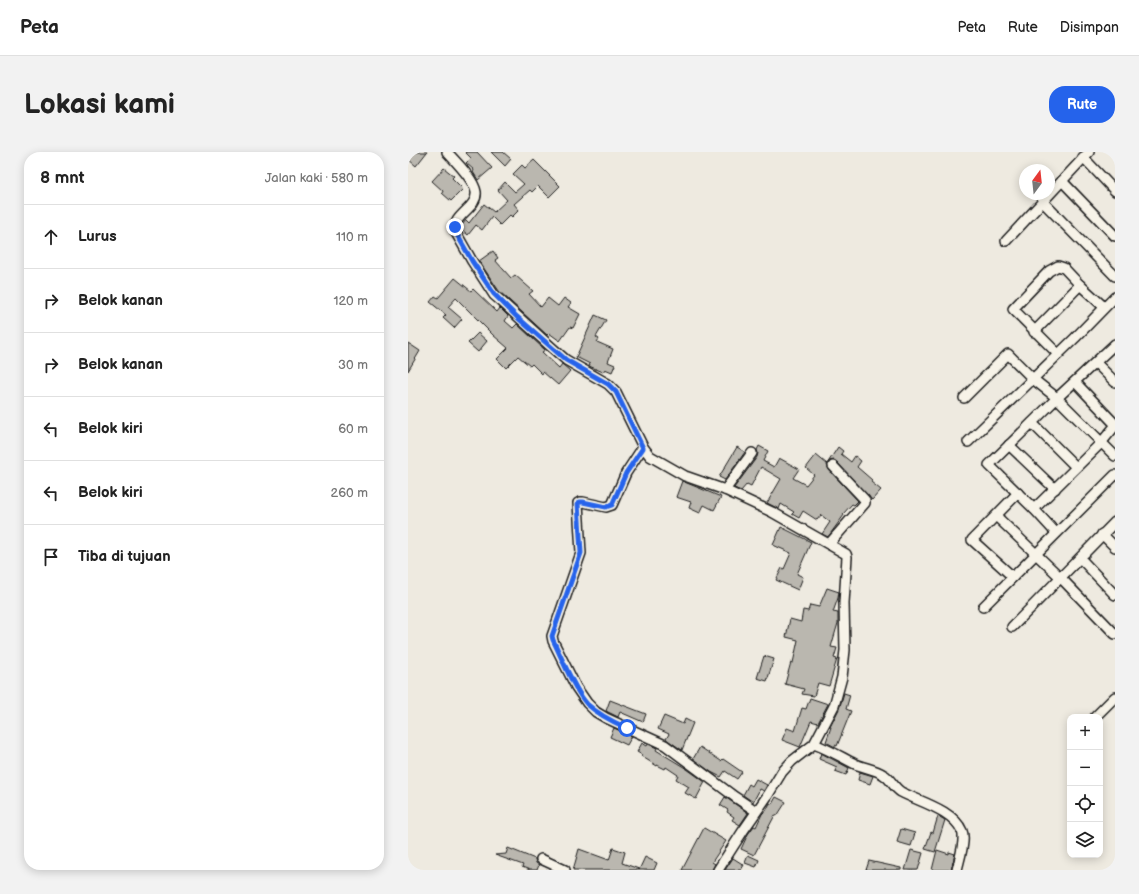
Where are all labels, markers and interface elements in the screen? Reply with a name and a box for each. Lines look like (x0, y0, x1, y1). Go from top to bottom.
text: Peta (20, 16, 59, 39)
text: Peta (957, 19, 986, 36)
text: Rute (1008, 19, 1038, 36)
text: Disimpan (1060, 19, 1119, 36)
button: Rute (1049, 86, 1115, 123)
text: Lokasi kami (24, 88, 175, 121)
north arrow (1019, 164, 1055, 200)
text: 8 mnt (40, 168, 84, 188)
text: Jalan kaki · 580 m (265, 170, 368, 186)
route end (446, 218, 464, 236)
icon: ahead (40, 226, 62, 248)
text: Lurus (78, 227, 117, 246)
text: 110 m (336, 229, 368, 245)
icon: right (40, 290, 62, 312)
text: Belok kanan (78, 291, 163, 310)
text: 120 m (333, 293, 368, 309)
icon: right (40, 354, 62, 376)
text: Belok kanan (78, 355, 163, 374)
text: 30 m (338, 357, 368, 373)
icon: left (40, 418, 62, 440)
text: Belok kiri (78, 419, 143, 438)
text: 60 m (338, 421, 368, 437)
icon: left (40, 482, 62, 504)
text: Belok kiri (78, 483, 143, 502)
text: 260 m (330, 485, 368, 501)
icon: arrive (40, 546, 62, 568)
text: Tiba di tujuan (78, 547, 171, 566)
map controls (1067, 714, 1103, 858)
button: + (1067, 714, 1103, 750)
route start (618, 719, 636, 737)
button: − (1067, 750, 1103, 786)
button: locate (1067, 786, 1103, 822)
button: layers (1067, 822, 1103, 858)

